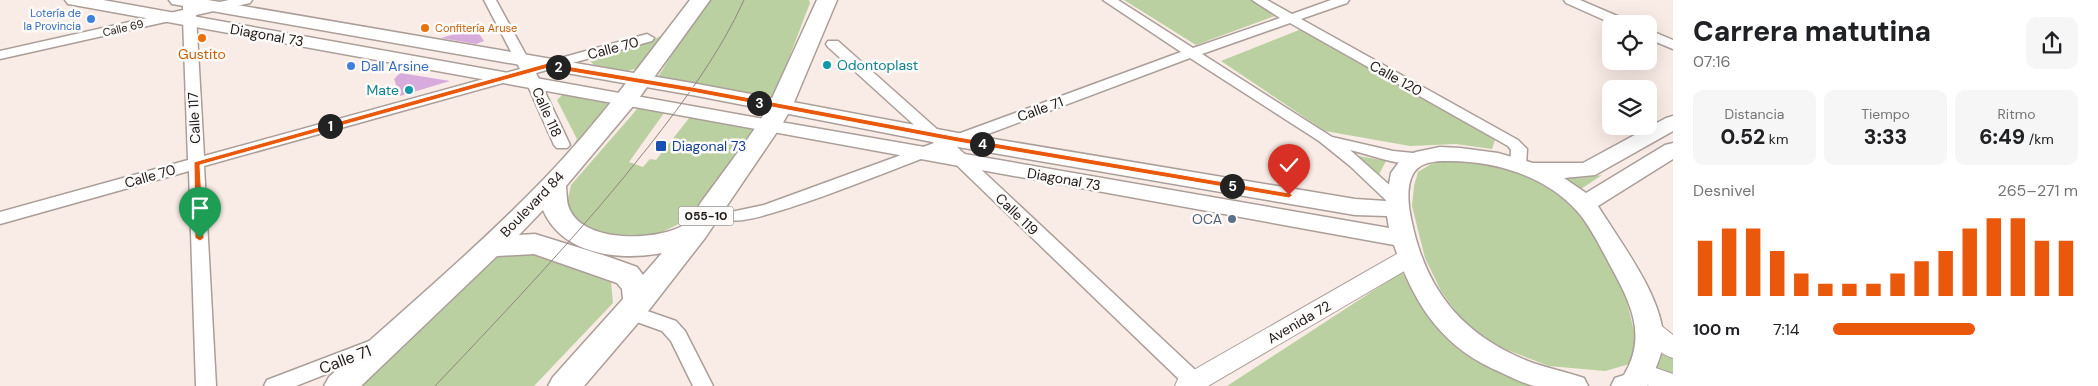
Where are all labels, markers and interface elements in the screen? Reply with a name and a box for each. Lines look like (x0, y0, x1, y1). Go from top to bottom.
place label: Lotería de la Provincia (23, 6, 81, 33)
marker: Lotería de la Provincia (85, 13, 97, 25)
text: Carrera matutina (1693, 13, 1931, 50)
map controls (1602, 15, 1657, 135)
button: locate (1602, 15, 1657, 70)
street label: Calle 69 (101, 16, 145, 39)
button: share (2026, 17, 2078, 69)
street label: Diagonal 73 (229, 20, 305, 50)
place label: Confitería Aruse (435, 21, 517, 35)
marker: Confitería Aruse (419, 22, 431, 34)
marker: Gustito (196, 32, 208, 44)
street label: Calle 70 (585, 33, 641, 63)
place label: Gustito (178, 45, 226, 63)
text: 07:16 (1693, 51, 1731, 72)
pin: 2 (546, 54, 570, 80)
place label: Odontoplast (837, 56, 918, 74)
street label: Calle 120 (1367, 56, 1425, 100)
place label: Dall Arsine (361, 57, 429, 75)
text: 2 (554, 58, 563, 76)
marker: Odontoplast (821, 59, 833, 71)
marker: Dall Arsine (345, 60, 357, 72)
button: layers (1602, 80, 1657, 135)
place label: Mate (367, 81, 399, 99)
marker: Mate (403, 84, 415, 96)
street label: Calle 118 (528, 84, 566, 140)
pin: 3 (746, 90, 772, 116)
street label: Calle 117 (184, 92, 204, 144)
street label: Calle 71 (1015, 92, 1065, 126)
text: 3 (755, 94, 764, 112)
text: Distancia (1725, 105, 1784, 123)
text: Tiempo (1861, 105, 1910, 123)
text: Ritmo (1998, 105, 2035, 123)
pin: 1 (318, 114, 342, 138)
text: 1 (328, 117, 333, 135)
text: 0.52 (1721, 123, 1765, 151)
text: 3:33 (1864, 123, 1907, 151)
text: 6:49 (1979, 123, 2025, 151)
text: km (1765, 130, 1788, 148)
text: /km (2025, 130, 2054, 148)
pin: 4 (970, 132, 994, 156)
text: 4 (978, 135, 987, 153)
place label: Diagonal 73 (672, 137, 746, 155)
marker: Diagonal 73 (654, 139, 668, 153)
pin (1268, 144, 1310, 195)
icon: check (1275, 151, 1303, 179)
street label: Calle 70 (122, 160, 178, 192)
street label: Diagonal 73 (1026, 164, 1102, 194)
street label: Boulevard 84 (496, 167, 568, 241)
pin: 5 (1220, 174, 1244, 198)
text: 5 (1228, 177, 1237, 195)
text: Desnivel (1693, 180, 1755, 201)
text: 265–271 m (1998, 180, 2078, 201)
pin (179, 187, 221, 238)
street label: Calle 119 (992, 189, 1042, 239)
icon: arrive (186, 194, 214, 222)
road number: 055-10 (678, 207, 734, 226)
place label: OCA (1192, 210, 1222, 228)
marker: OCA (1226, 213, 1238, 225)
street label: Avenida 72 (1264, 297, 1334, 347)
text: 100 m (1693, 319, 1740, 340)
text: 7:14 (1773, 319, 1799, 340)
street label: Calle 71 (316, 340, 374, 379)

